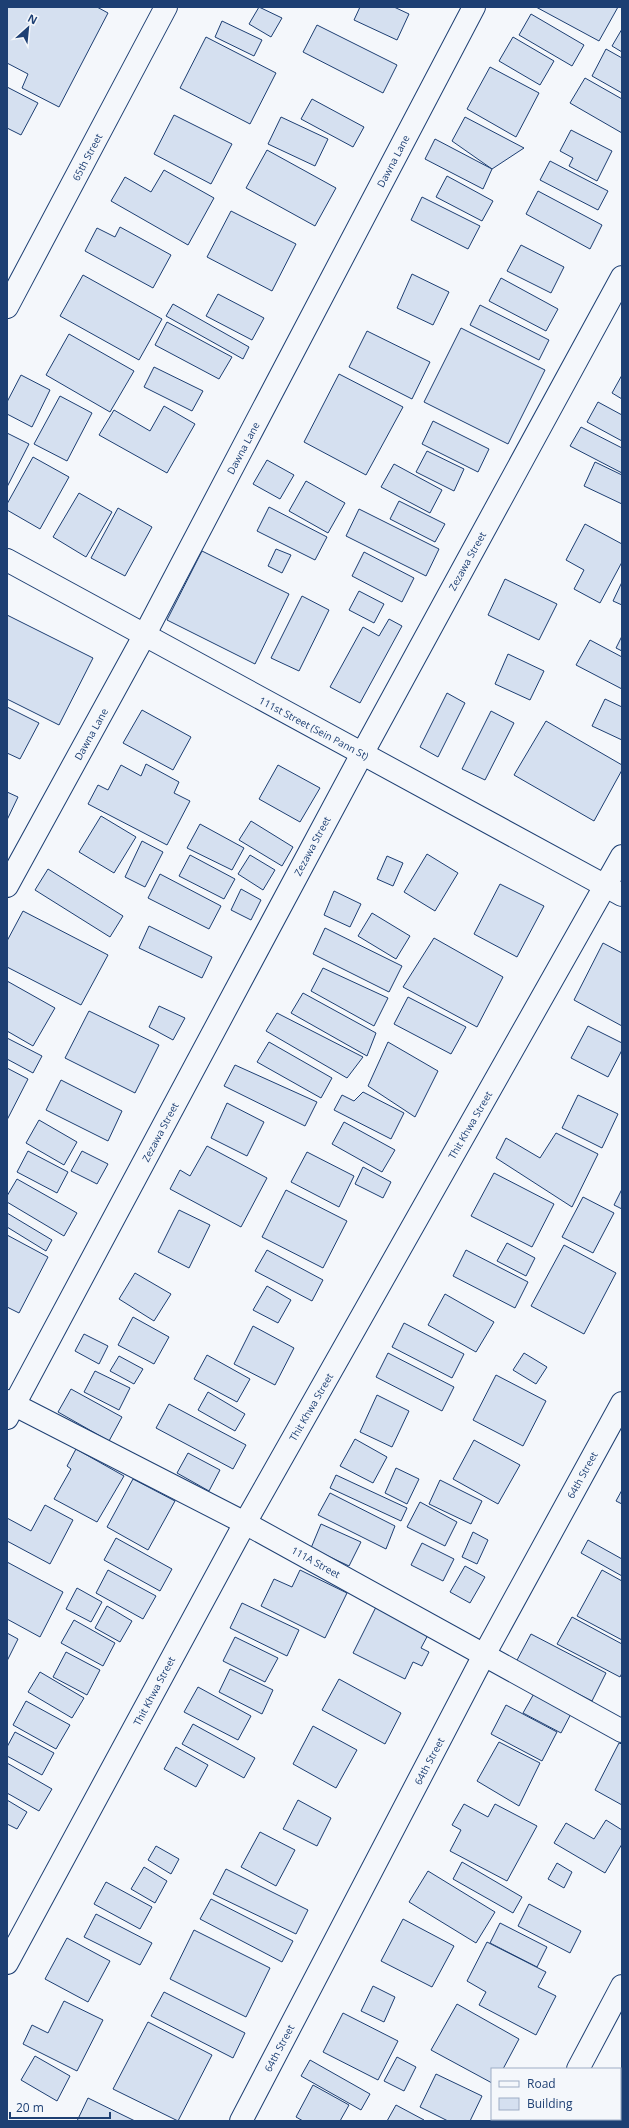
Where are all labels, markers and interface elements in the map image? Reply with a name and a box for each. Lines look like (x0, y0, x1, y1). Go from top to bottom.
north arrow (8, 8, 48, 48)
text: N (25, 10, 40, 27)
street label: 65th Street (69, 131, 106, 183)
street label: Dawna Lane (373, 132, 413, 190)
street label: Dawna Lane (223, 419, 263, 477)
street label: Zezawa Street (445, 529, 489, 593)
street label: 111st Street (Sein Pann St) (257, 693, 371, 763)
street label: Dawna Lane (71, 705, 111, 762)
street label: Zezawa Street (290, 813, 334, 878)
street label: Thit Khwa Street (445, 1088, 495, 1162)
street label: Zezawa Street (138, 1099, 182, 1164)
street label: Thit Khwa Street (286, 1370, 336, 1444)
street label: 64th Street (563, 1449, 601, 1501)
street label: 111A Street (289, 1543, 343, 1581)
street label: Thit Khwa Street (130, 1654, 178, 1728)
street label: 64th Street (411, 1735, 448, 1787)
street label: 64th Street (261, 2022, 298, 2074)
legend (491, 2068, 621, 2120)
text: Road (527, 2075, 556, 2092)
scale bar (10, 2094, 110, 2120)
text: Building (527, 2095, 573, 2112)
text: 20 m (16, 2099, 44, 2116)

